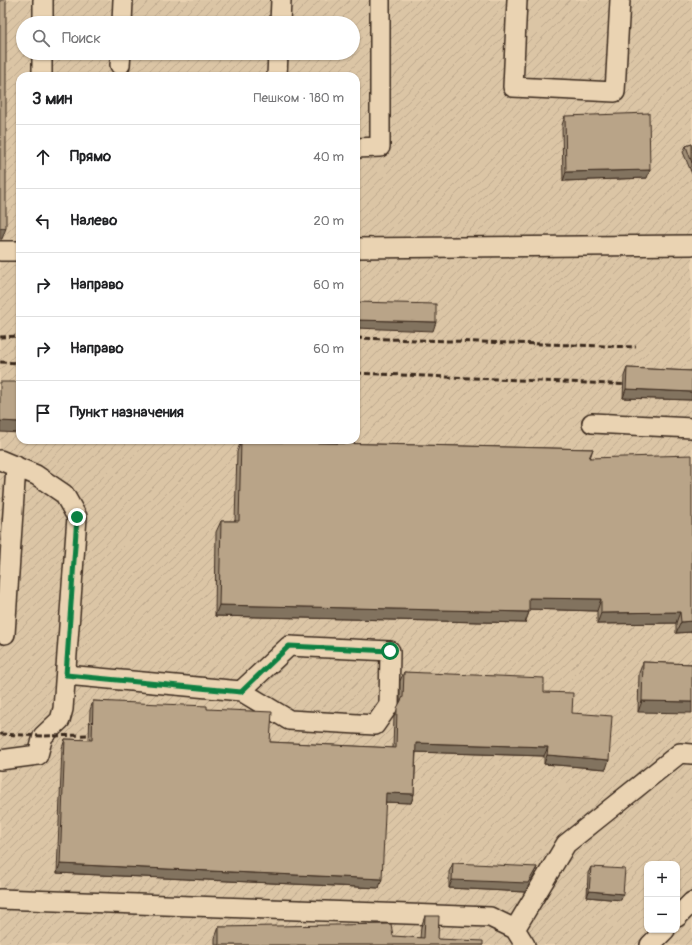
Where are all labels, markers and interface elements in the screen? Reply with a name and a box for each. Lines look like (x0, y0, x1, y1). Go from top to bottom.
search box (16, 16, 360, 60)
icon: search (30, 27, 52, 49)
text: Поиск (62, 29, 101, 48)
text: 3 мин (32, 88, 72, 109)
text: Пешком · 180 m (254, 90, 344, 106)
icon: ahead (32, 146, 54, 168)
text: Прямо (70, 147, 111, 166)
text: 40 m (313, 149, 344, 165)
icon: left (32, 210, 54, 232)
text: Налево (70, 211, 117, 230)
text: 20 m (313, 213, 344, 229)
icon: right (32, 274, 54, 296)
text: Направо (70, 275, 124, 294)
text: 60 m (313, 277, 344, 293)
icon: right (32, 338, 54, 360)
text: Направо (70, 339, 124, 358)
text: 60 m (313, 341, 344, 357)
icon: arrive (32, 402, 54, 424)
text: Пункт назначения (70, 403, 184, 422)
route end (68, 508, 86, 526)
route start (381, 642, 399, 660)
map controls (644, 861, 680, 933)
button: + (644, 861, 680, 897)
button: − (644, 897, 680, 933)

